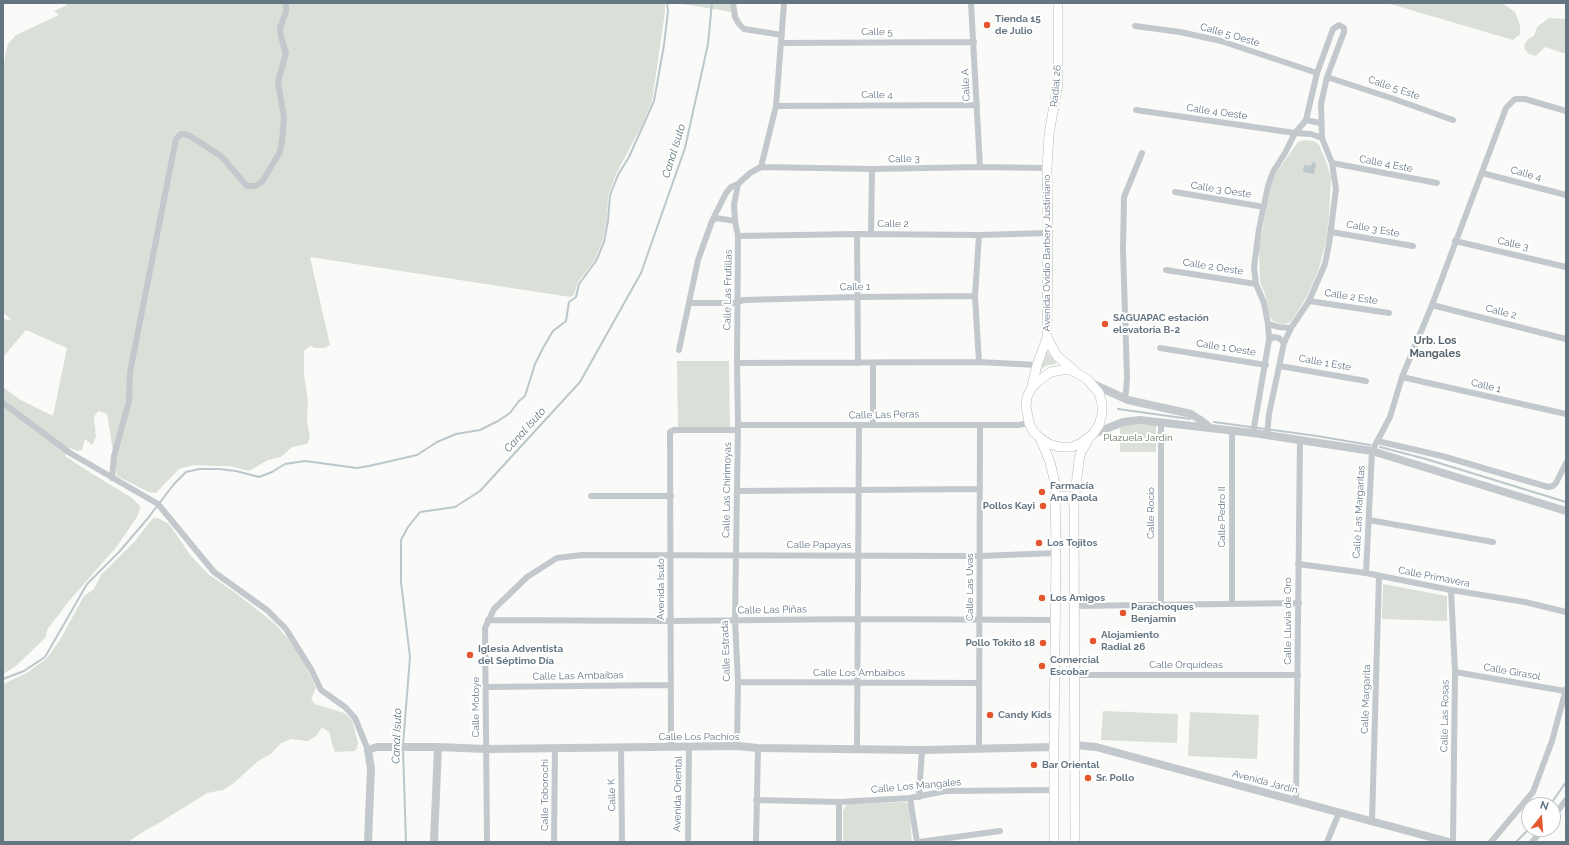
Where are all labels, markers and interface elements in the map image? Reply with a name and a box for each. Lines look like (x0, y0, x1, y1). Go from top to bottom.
place label: Tienda 15 de Julio (995, 13, 1041, 36)
marker: Tienda 15 de Julio (982, 20, 992, 30)
street label: Calle 5 Oeste (1199, 21, 1261, 49)
street label: Calle 5 (861, 26, 893, 38)
street label: Radial 26 (1048, 64, 1064, 108)
street label: Calle A (959, 68, 973, 102)
street label: Calle 5 Este (1366, 74, 1422, 102)
street label: Calle 4 (861, 89, 893, 101)
street label: Calle 4 Oeste (1186, 102, 1248, 122)
water label: Canal Isuto (660, 122, 688, 180)
street label: Calle 3 (888, 153, 920, 165)
street label: Calle 4 Este (1358, 153, 1414, 175)
street label: Calle 4 (1509, 164, 1543, 184)
street label: Avenida Ovidio Barbery Justiniano (1041, 174, 1053, 332)
street label: Calle 3 Oeste (1190, 179, 1252, 201)
street label: Calle 2 (877, 218, 909, 230)
street label: Calle 3 Este (1345, 218, 1401, 240)
street label: Calle 3 (1496, 235, 1530, 253)
street label: Calle Las Frutillas (721, 249, 735, 331)
street label: Calle 2 Oeste (1182, 256, 1244, 278)
street label: Calle 1 (840, 281, 870, 293)
street label: Calle 2 Este (1323, 287, 1379, 307)
street label: Calle 2 (1484, 302, 1518, 322)
place label: SAGUAPAC estación elevatoria B-2 (1113, 312, 1209, 336)
marker: SAGUAPAC estación elevatoria B-2 (1100, 319, 1110, 329)
district label: Urb. Los Mangales (1409, 334, 1461, 360)
street label: Calle 1 Oeste (1195, 337, 1257, 359)
street label: Calle 1 Este (1298, 352, 1352, 374)
street label: Calle 1 (1470, 377, 1502, 395)
water label: Canal Isuto (501, 405, 549, 455)
street label: Calle Las Peras (849, 408, 919, 422)
park label: Plazuela Jardin (1103, 432, 1173, 444)
street label: Calle Las Chirimoyas (720, 442, 734, 538)
street label: Calle Las Margaritas (1351, 465, 1367, 559)
place label: Farmacía Ana Paola (1050, 480, 1098, 504)
street label: Calle Pedro II (1216, 486, 1228, 548)
marker: Farmacía Ana Paola (1037, 487, 1047, 497)
street label: Calle Rocío (1145, 487, 1157, 539)
place label: Pollos Kayi (983, 500, 1035, 512)
marker: Pollos Kayi (1038, 501, 1048, 511)
place label: Los Tojitos (1047, 537, 1097, 549)
marker: Los Tojitos (1034, 538, 1044, 548)
street label: Calle Papayas (787, 539, 851, 551)
street label: Calle Las Uvas (964, 553, 976, 621)
street label: Avenida Isuto (655, 558, 667, 620)
street label: Calle Primavera (1397, 564, 1471, 590)
street label: Calle Lluvia de Oro (1282, 577, 1294, 665)
place label: Los Amigos (1050, 592, 1105, 604)
marker: Los Amigos (1037, 593, 1047, 603)
place label: Parachoques Benjamin (1131, 601, 1194, 624)
street label: Calle Las Piñas (737, 603, 807, 617)
marker: Parachoques Benjamin (1118, 608, 1128, 618)
street label: Calle Estrada (719, 620, 733, 682)
place label: Alojamiento Radial 26 (1101, 629, 1159, 652)
marker: Alojamiento Radial 26 (1088, 636, 1098, 646)
place label: Pollo Tokito 18 (965, 637, 1035, 649)
marker: Pollo Tokito 18 (1038, 638, 1048, 648)
place label: Iglesia Adventista del Séptimo Día (478, 643, 563, 666)
marker: Iglesia Adventista del Séptimo Día (465, 650, 475, 660)
place label: Comercial Escobar (1050, 654, 1099, 678)
street label: Calle Orquídeas (1149, 659, 1223, 671)
marker: Comercial Escobar (1037, 661, 1047, 671)
street label: Calle Girasol (1482, 661, 1542, 683)
street label: Calle Margarita (1359, 664, 1373, 734)
street label: Calle Los Ambaibos (813, 667, 905, 679)
street label: Calle Las Ambaibas (532, 669, 624, 683)
street label: Calle Motoye (470, 677, 482, 737)
street label: Calle Las Rosas (1438, 680, 1452, 752)
water label: Canal Isuto (389, 708, 405, 764)
place label: Candy Kids (998, 709, 1052, 721)
marker: Candy Kids (985, 710, 995, 720)
street label: Calle Los Pachíos (658, 731, 740, 743)
street label: Avenida Oriental (671, 756, 685, 832)
street label: Calle Toborochi (539, 759, 551, 831)
place label: Bar Oriental (1042, 759, 1099, 771)
marker: Bar Oriental (1029, 760, 1039, 770)
street label: Avenida Jardín (1231, 767, 1299, 797)
place label: Sr. Pollo (1096, 772, 1134, 784)
marker: Sr. Pollo (1083, 773, 1093, 783)
street label: Calle Los Mangales (871, 776, 961, 796)
street label: Calle K (606, 779, 618, 811)
north arrow (1521, 797, 1561, 837)
text: N (1538, 799, 1550, 813)

